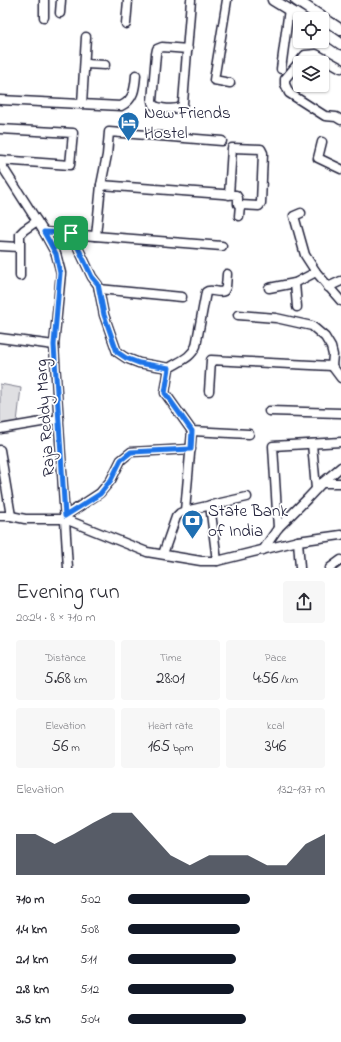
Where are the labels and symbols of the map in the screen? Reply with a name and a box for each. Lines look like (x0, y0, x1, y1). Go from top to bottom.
place label: New Friends Hostel (144, 101, 231, 146)
hotel icon: New Friends Hostel (116, 109, 142, 142)
pin (54, 216, 88, 250)
street label: Raja Reddy Marg (29, 358, 64, 477)
place label: State Bank of India (208, 499, 288, 544)
bank icon: State Bank of India (179, 507, 205, 540)

